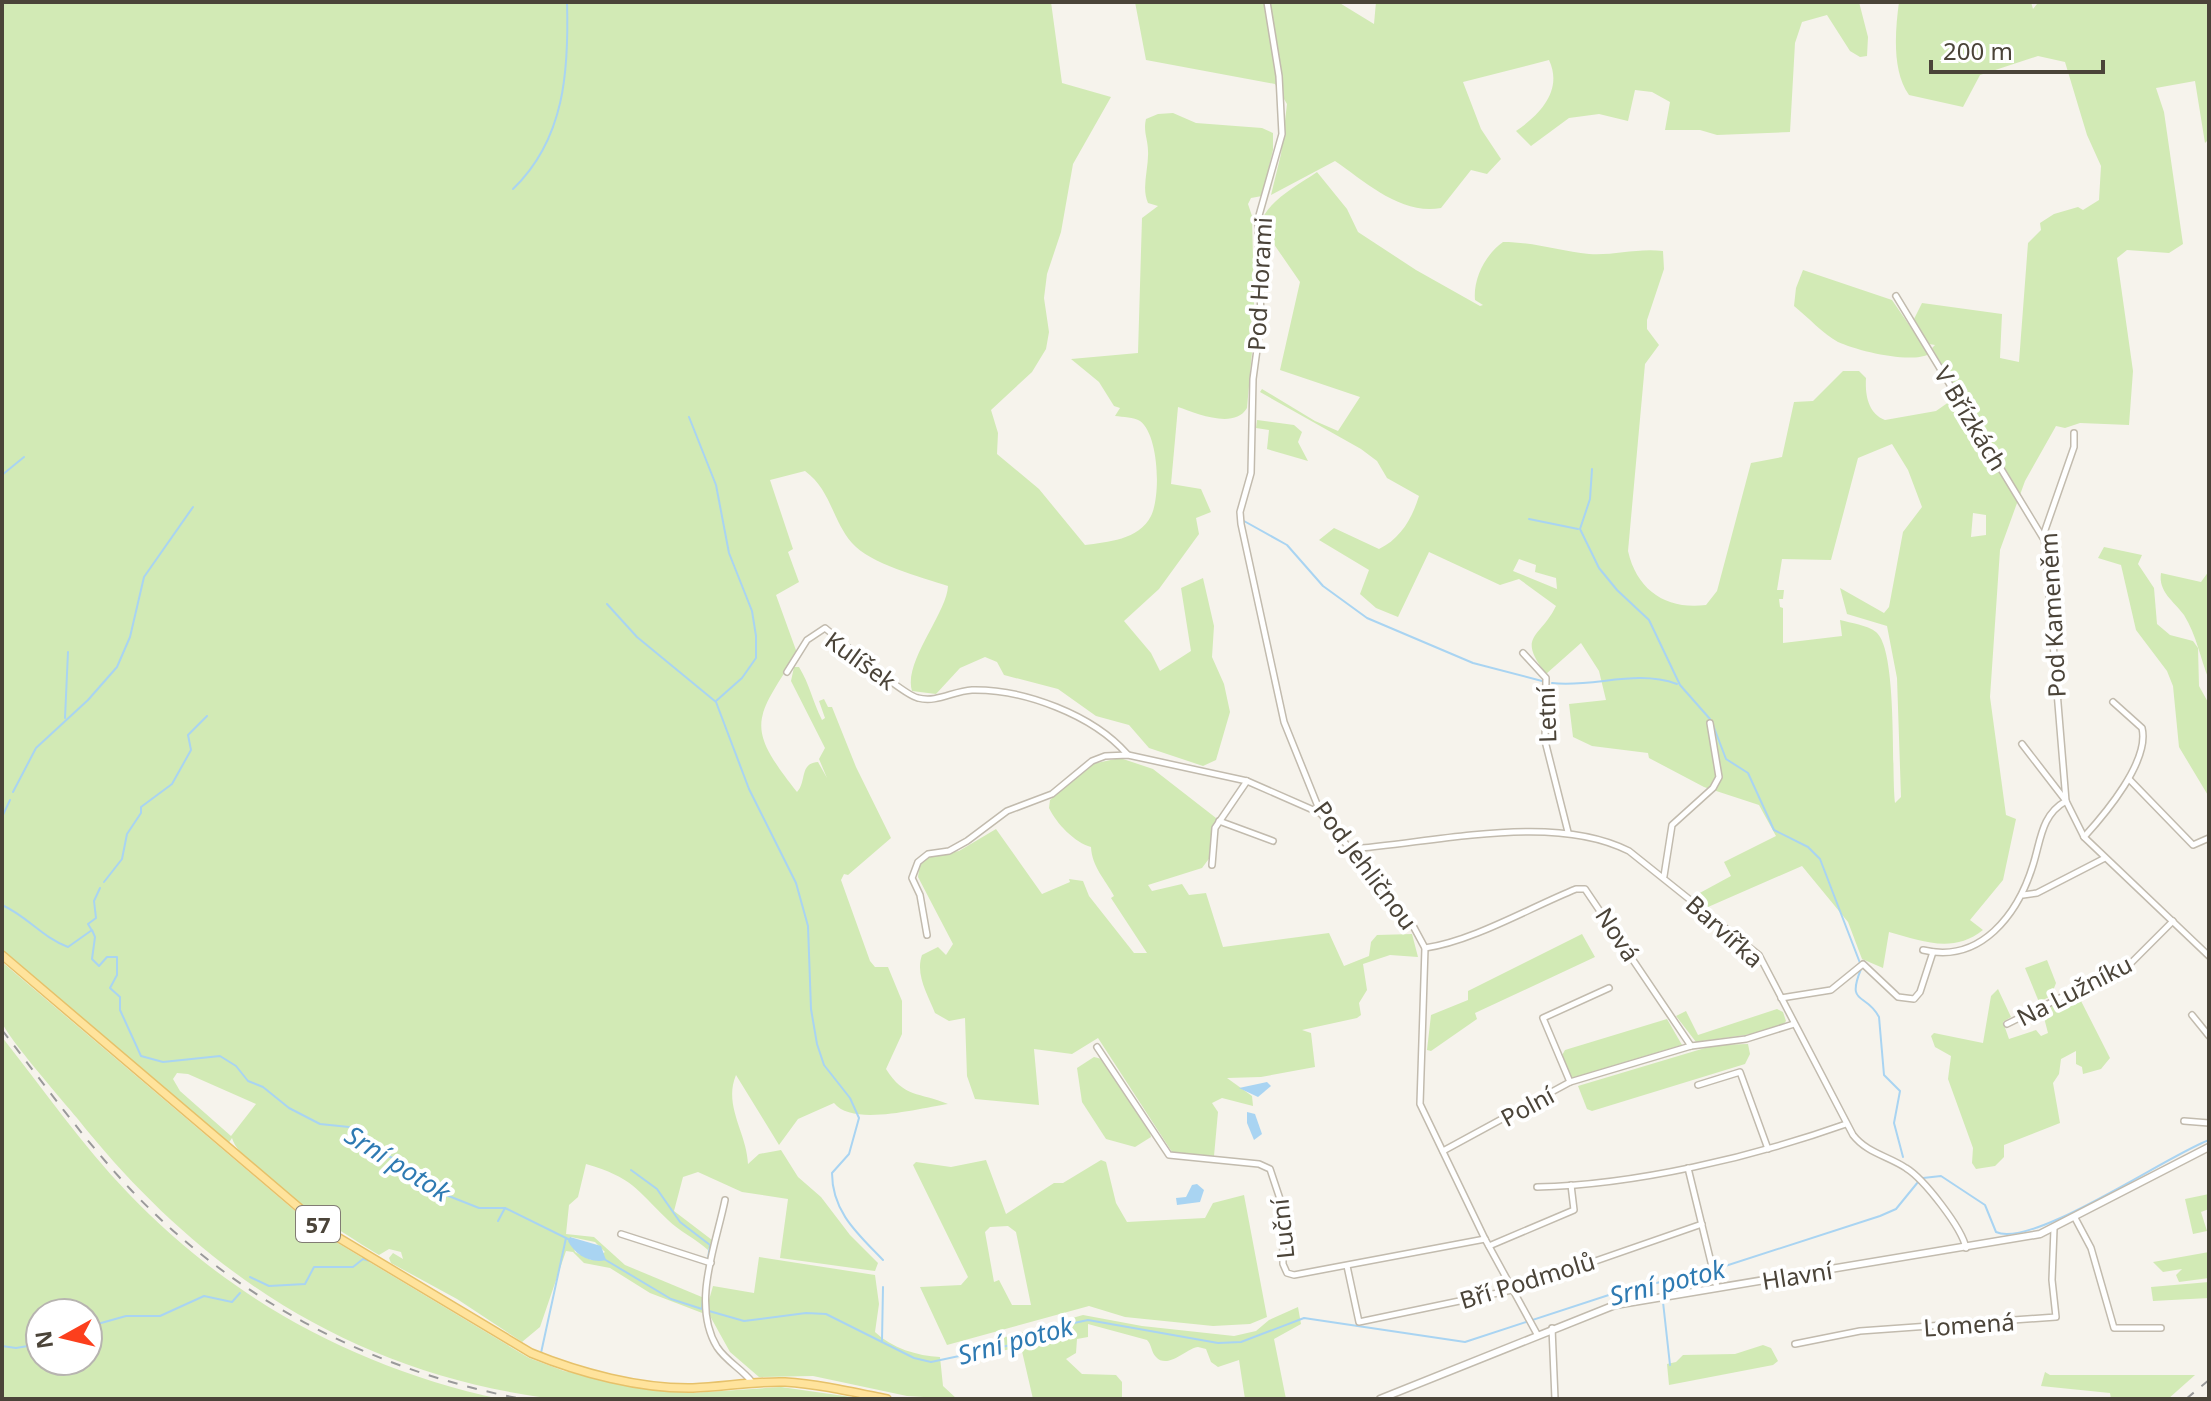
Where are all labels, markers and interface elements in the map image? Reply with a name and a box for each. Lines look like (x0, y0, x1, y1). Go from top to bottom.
scale bar (1931, 24, 2103, 74)
text: 200 m (1943, 34, 2013, 67)
street label: Pod Horami (1239, 216, 1279, 352)
street label: V Břízkách (1927, 360, 2015, 476)
street label: Pod Kameněm (2031, 532, 2073, 698)
street label: Kulíšek (819, 623, 903, 697)
street label: Letní (1529, 686, 1563, 743)
street label: Pod Jehličnou (1307, 794, 1425, 936)
street label: Barvířka (1679, 887, 1771, 975)
street label: Nová (1588, 901, 1648, 967)
street label: Na Lužníku (2011, 947, 2137, 1033)
street label: Polní (1494, 1078, 1560, 1134)
water label: Srní potok (338, 1117, 458, 1210)
street label: Luční (1262, 1197, 1302, 1261)
road number: 57 (296, 1206, 340, 1242)
street label: Bří Podmolů (1455, 1244, 1599, 1316)
water label: Srní potok (1605, 1250, 1730, 1314)
street label: Hlavní (1760, 1253, 1835, 1297)
north arrow (24, 1297, 104, 1377)
street label: Lomená (1922, 1304, 2016, 1344)
water label: Srní potok (953, 1307, 1078, 1373)
text: N (27, 1329, 59, 1351)

